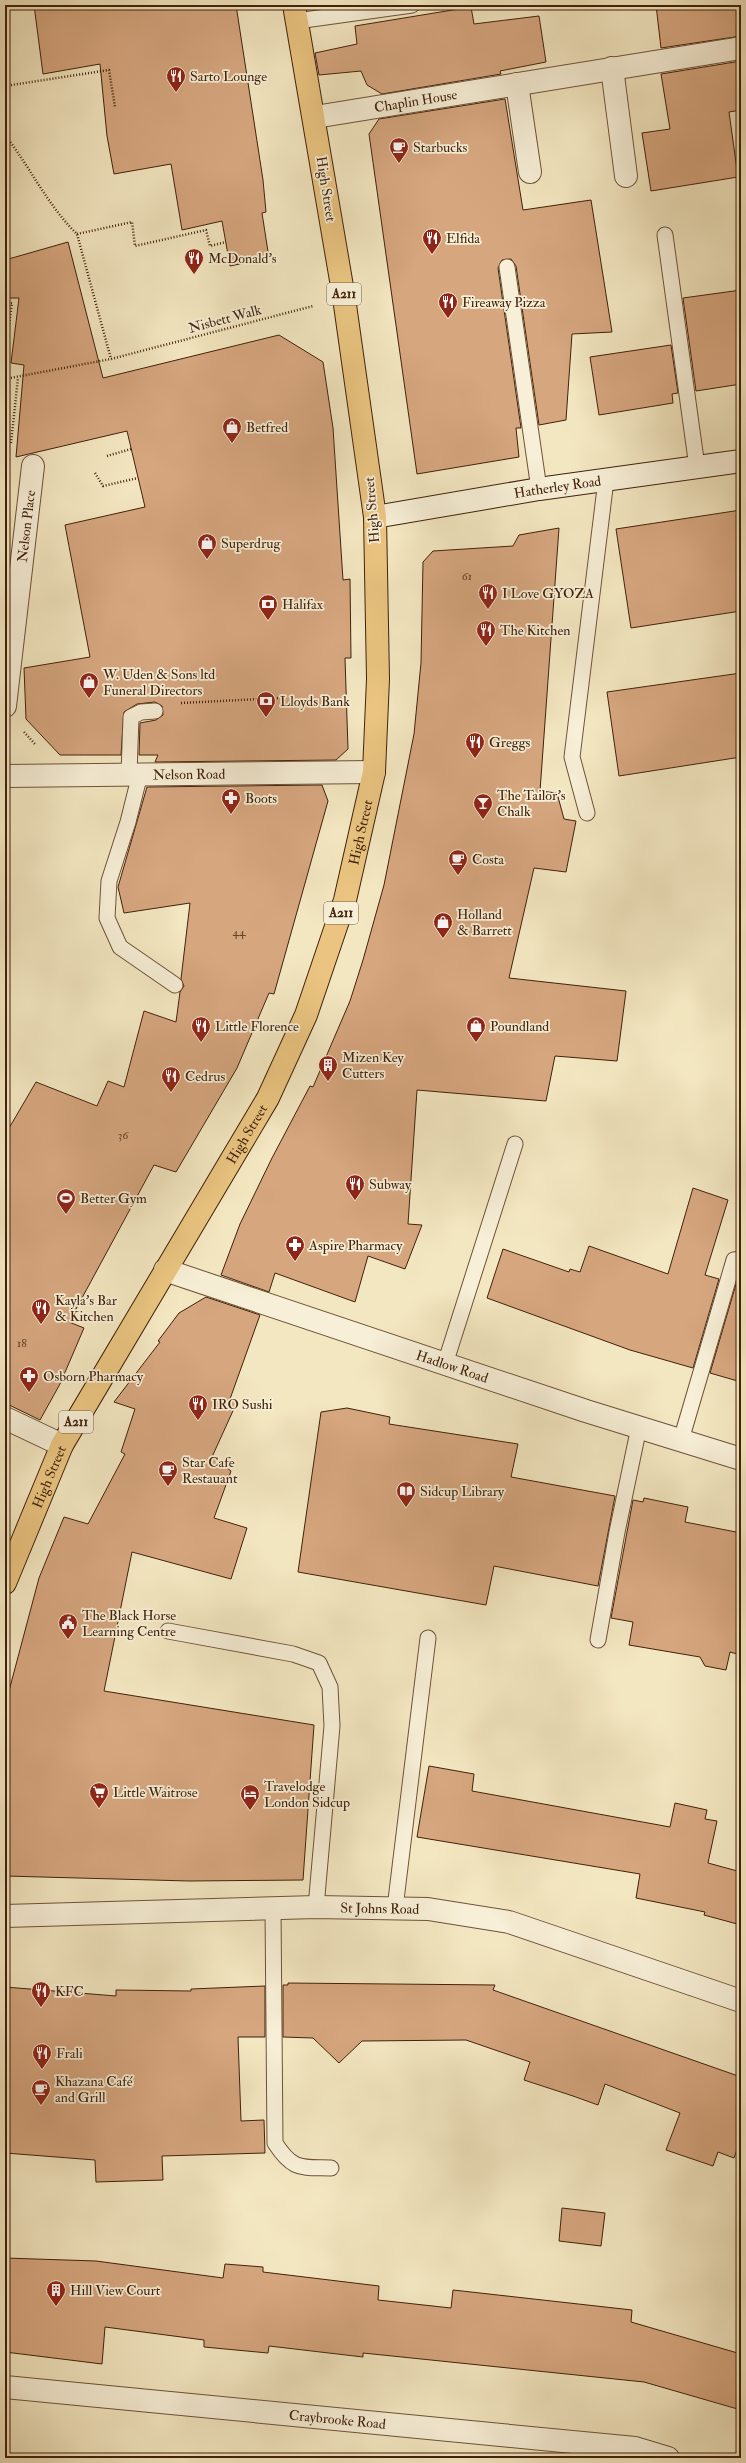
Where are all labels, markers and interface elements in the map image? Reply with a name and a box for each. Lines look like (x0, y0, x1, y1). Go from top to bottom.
restaurant icon: Sarto Lounge (165, 65, 187, 93)
place label: Sarto Lounge (190, 68, 267, 85)
street label: Chaplin House (373, 86, 459, 116)
cafe icon: Starbucks (388, 136, 410, 164)
place label: Starbucks (413, 139, 468, 156)
street label: High Street (312, 155, 340, 223)
restaurant icon: Elfida (421, 227, 443, 255)
place label: Elfida (446, 230, 480, 247)
restaurant icon: McDonald's (183, 247, 205, 275)
place label: McDonald's (208, 250, 277, 267)
road number: A211 (327, 283, 361, 305)
restaurant icon: Fireaway Pizza (437, 291, 459, 319)
place label: Fireaway Pizza (462, 294, 546, 312)
street label: Nisbett Walk (187, 301, 264, 337)
shop icon: Betfred (221, 416, 243, 444)
place label: Betfred (246, 419, 288, 436)
street label: Hatherley Road (513, 472, 602, 502)
street label: High Street (361, 476, 383, 544)
street label: Nelson Place (13, 489, 39, 563)
shop icon: Superdrug (196, 532, 218, 560)
place label: Superdrug (221, 535, 281, 553)
house number: 61 (462, 569, 472, 584)
restaurant icon: I Love GYOZA (477, 582, 499, 610)
place label: I Love GYOZA (502, 585, 594, 602)
bank icon: Halifax (257, 593, 279, 621)
place label: Halifax (282, 596, 324, 613)
restaurant icon: The Kitchen (475, 619, 497, 647)
place label: The Kitchen (500, 622, 571, 639)
place label: W. Uden & Sons ltd Funeral Directors (102, 666, 215, 699)
shop icon: W. Uden & Sons ltd Funeral Directors (78, 671, 100, 699)
bank icon: Lloyds Bank (255, 690, 277, 718)
place label: Lloyds Bank (280, 693, 350, 711)
restaurant icon: Greggs (464, 731, 486, 759)
place label: Greggs (489, 734, 531, 751)
street label: Nelson Road (153, 765, 226, 783)
pharmacy icon: Boots (220, 787, 242, 815)
place label: The Tailor's Chalk (497, 787, 566, 820)
place label: Boots (245, 790, 277, 807)
bar icon: The Tailor's Chalk (472, 792, 494, 820)
street label: High Street (345, 798, 376, 866)
cafe icon: Costa (447, 848, 469, 876)
place label: Costa (472, 851, 504, 868)
road number: A211 (324, 902, 358, 924)
place label: Holland & Barrett (457, 906, 512, 939)
shop icon: Holland & Barrett (432, 911, 454, 939)
house number: 44 (233, 925, 246, 940)
restaurant icon: Little Florence (190, 1015, 212, 1043)
shop icon: Poundland (465, 1015, 487, 1043)
place label: Little Florence (215, 1018, 299, 1035)
place label: Poundland (490, 1018, 549, 1035)
place label: Mizen Key Cutters (342, 1049, 405, 1082)
building icon: Mizen Key Cutters (317, 1054, 339, 1082)
restaurant icon: Cedrus (160, 1065, 182, 1093)
place label: Cedrus (185, 1068, 225, 1085)
street label: High Street (222, 1101, 271, 1167)
house number: 36 (118, 1128, 129, 1143)
restaurant icon: Subway (344, 1173, 366, 1201)
place label: Subway (369, 1176, 412, 1194)
sports icon: Better Gym (55, 1187, 77, 1215)
place label: Better Gym (80, 1190, 147, 1208)
pharmacy icon: Aspire Pharmacy (284, 1234, 306, 1262)
place label: Aspire Pharmacy (308, 1237, 403, 1255)
place label: Kayla's Bar & Kitchen (55, 1292, 118, 1325)
restaurant icon: Kayla's Bar & Kitchen (30, 1297, 52, 1325)
house number: 18 (17, 1336, 27, 1351)
street label: Hadlow Road (414, 1346, 491, 1386)
pharmacy icon: Osborn Pharmacy (18, 1365, 40, 1393)
place label: Osborn Pharmacy (43, 1368, 144, 1386)
restaurant icon: IRO Sushi (187, 1393, 209, 1421)
place label: IRO Sushi (212, 1396, 273, 1413)
road number: A211 (59, 1411, 93, 1433)
street label: High Street (28, 1442, 70, 1511)
place label: Star Cafe Restauant (182, 1454, 238, 1487)
cafe icon: Star Cafe Restauant (157, 1459, 179, 1487)
library icon: Sidcup Library (395, 1480, 417, 1508)
place label: Sidcup Library (420, 1483, 505, 1501)
place label: The Black Horse Learning Centre (82, 1607, 176, 1640)
public building icon: The Black Horse Learning Centre (57, 1612, 79, 1640)
place label: Travelodge London Sidcup (264, 1778, 350, 1812)
supermarket icon: Little Waitrose (88, 1781, 110, 1809)
hotel icon: Travelodge London Sidcup (239, 1783, 261, 1811)
place label: Little Waitrose (113, 1784, 198, 1801)
street label: St Johns Road (340, 1899, 420, 1917)
restaurant icon: KFC (30, 1980, 52, 2008)
place label: KFC (55, 1983, 84, 2000)
restaurant icon: Frali (31, 2042, 53, 2070)
place label: Frali (56, 2045, 83, 2062)
place label: Khazana Café and Grill (55, 2073, 133, 2106)
cafe icon: Khazana Café and Grill (30, 2078, 52, 2106)
building icon: Hill View Court (45, 2279, 67, 2307)
place label: Hill View Court (70, 2282, 161, 2299)
street label: Craybrooke Road (288, 2406, 387, 2432)

